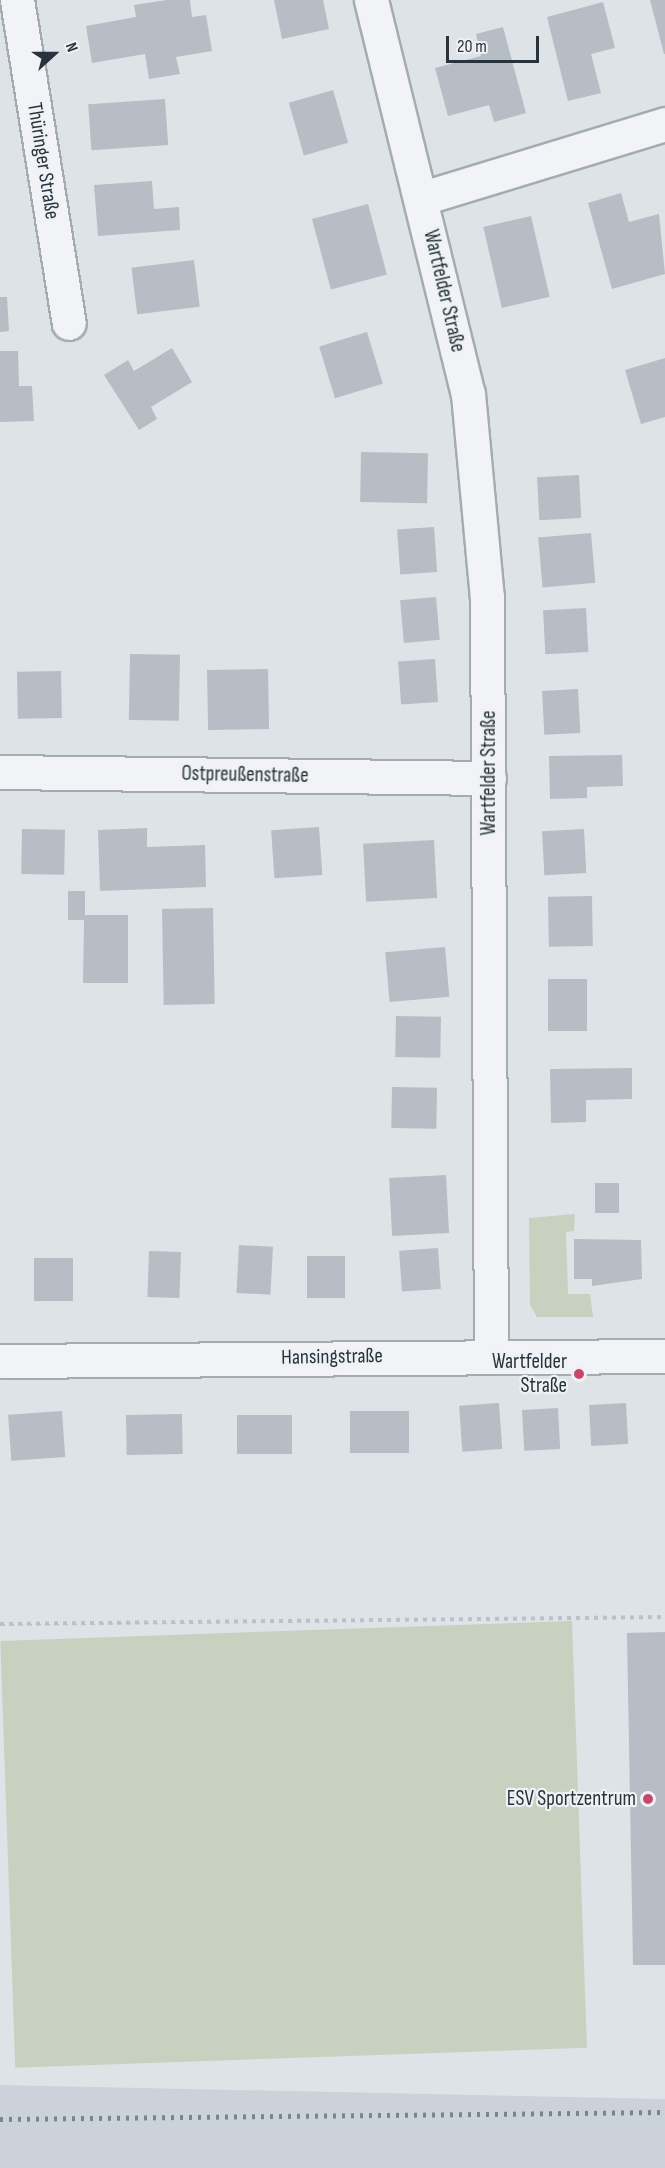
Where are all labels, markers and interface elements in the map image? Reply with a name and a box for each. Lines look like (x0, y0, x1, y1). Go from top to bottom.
north arrow (24, 24, 84, 84)
scale bar (449, 24, 542, 62)
text: 20 m (457, 36, 487, 57)
text: N (61, 40, 82, 55)
street label: Thüringer Straße (21, 101, 65, 221)
street label: Wartfelder Straße (418, 227, 470, 355)
street label: Wartfelder Straße (476, 711, 502, 835)
street label: Ostpreußenstraße (181, 761, 309, 789)
street label: Hansingstraße (281, 1344, 383, 1370)
place label: Wartfelder Straße (492, 1349, 567, 1399)
marker: Wartfelder Straße (572, 1367, 586, 1381)
place label: ESV Sportzentrum (507, 1786, 636, 1812)
marker: ESV Sportzentrum (641, 1792, 655, 1806)

